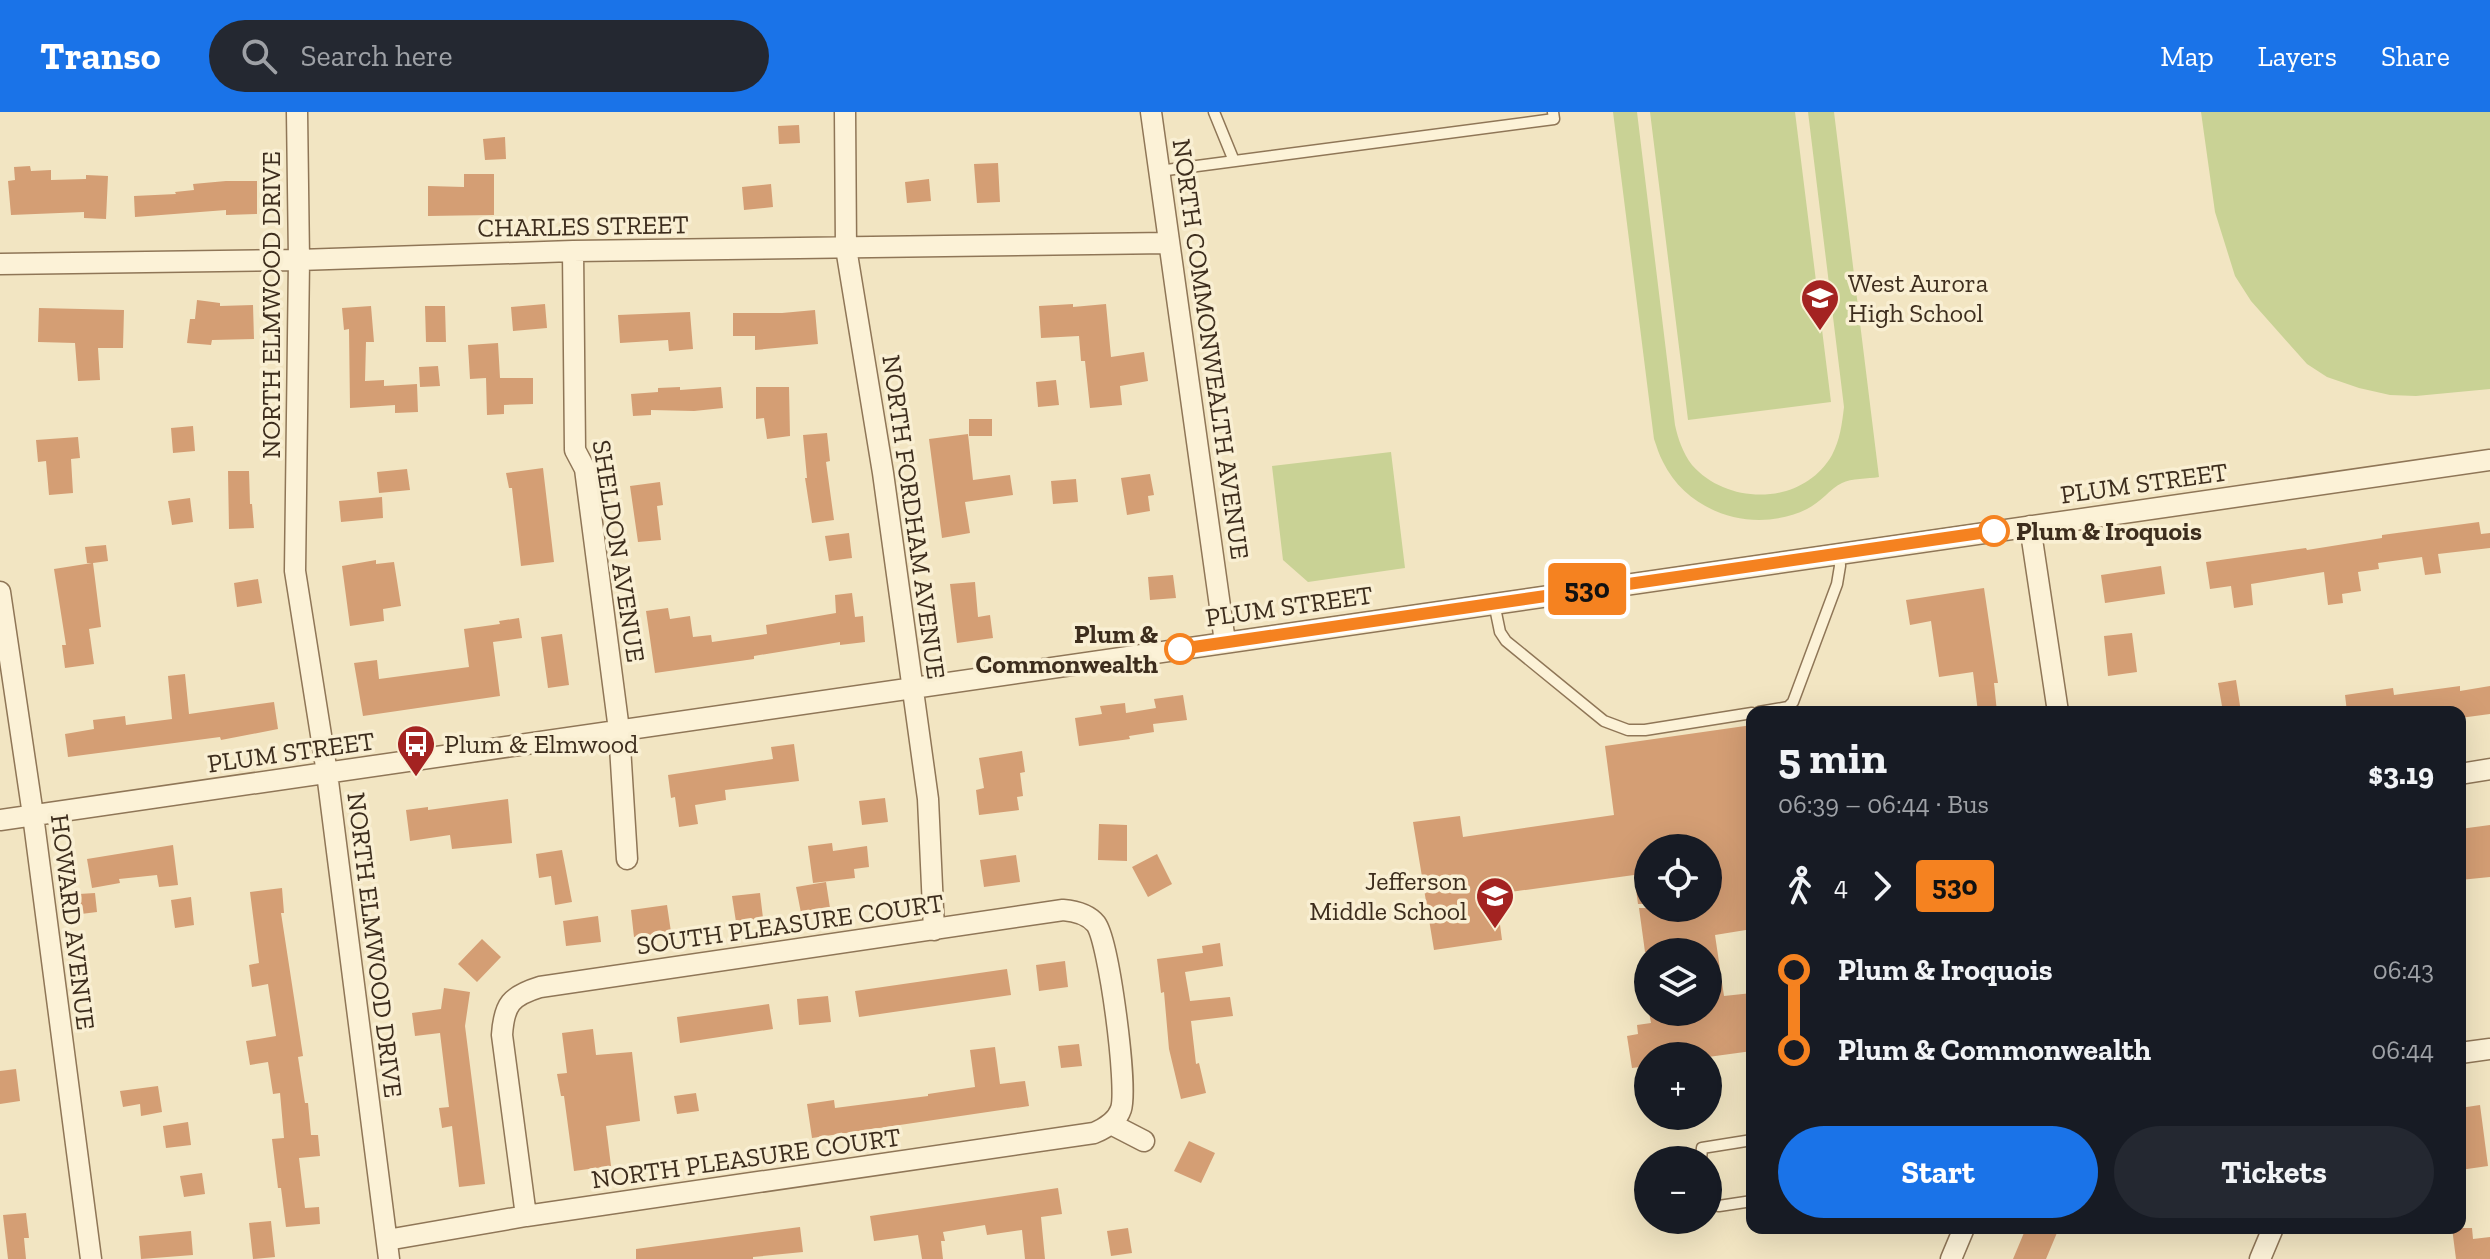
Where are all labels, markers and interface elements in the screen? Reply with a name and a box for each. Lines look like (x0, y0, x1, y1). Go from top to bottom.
search box (209, 20, 769, 92)
text: Transo (40, 33, 161, 79)
icon: search (237, 34, 281, 78)
text: Search here (301, 38, 453, 74)
text: Map (2160, 40, 2214, 73)
text: Layers (2258, 40, 2337, 73)
text: Share (2381, 40, 2450, 73)
street label: NORTH COMMONWEALTH AVENUE (1166, 137, 1256, 561)
street label: NORTH ELMWOOD DRIVE (255, 151, 287, 459)
street label: CHARLES STREET (477, 208, 689, 244)
place label: West Aurora High School (1848, 267, 1989, 329)
school or university icon: West Aurora High School (1799, 277, 1841, 332)
street label: NORTH FORDHAM AVENUE (875, 353, 953, 681)
street label: SHELDON AVENUE (586, 438, 652, 664)
street label: PLUM STREET (2058, 455, 2230, 511)
place label: Plum & Iroquois (2016, 515, 2202, 547)
marker: Plum & Iroquois (1979, 516, 2009, 546)
line badge: 530 (1541, 563, 1633, 615)
text: 530 (1564, 572, 1610, 605)
street label: PLUM STREET (1203, 578, 1375, 634)
place label: Plum & Commonwealth (976, 618, 1158, 680)
marker: Plum & Commonwealth (1165, 634, 1195, 664)
bus stop icon: Plum & Elmwood (395, 723, 437, 778)
street label: PLUM STREET (205, 724, 377, 780)
place label: Plum & Elmwood (444, 728, 638, 760)
text: 5 min (1778, 731, 1887, 784)
text: $3.19 (2368, 756, 2434, 792)
text: 06:39 – 06:44 · Bus (1778, 788, 1989, 820)
street label: NORTH ELMWOOD DRIVE (340, 790, 410, 1100)
street label: HOWARD AVENUE (44, 812, 102, 1032)
map controls (1634, 834, 1722, 1234)
button: locate (1634, 834, 1722, 922)
icon: walk (1778, 864, 1822, 908)
icon: forward (1860, 864, 1904, 908)
place label: Jefferson Middle School (1309, 865, 1467, 927)
text: 530 (1932, 869, 1978, 902)
text: 4 (1834, 870, 1848, 902)
school or university icon: Jefferson Middle School (1474, 875, 1516, 930)
street label: SOUTH PLEASURE COURT (634, 887, 946, 961)
button: layers (1634, 938, 1722, 1026)
text: Plum & Iroquois (1838, 952, 2052, 988)
text: 06:43 (2373, 954, 2434, 986)
text: Plum & Commonwealth (1838, 1032, 2151, 1068)
text: 06:44 (2371, 1034, 2434, 1066)
button: + (1634, 1042, 1722, 1130)
street label: NORTH PLEASURE COURT (589, 1120, 903, 1196)
button: Start (1778, 1126, 2098, 1218)
button: Tickets (2114, 1126, 2434, 1218)
button: − (1634, 1146, 1722, 1234)

